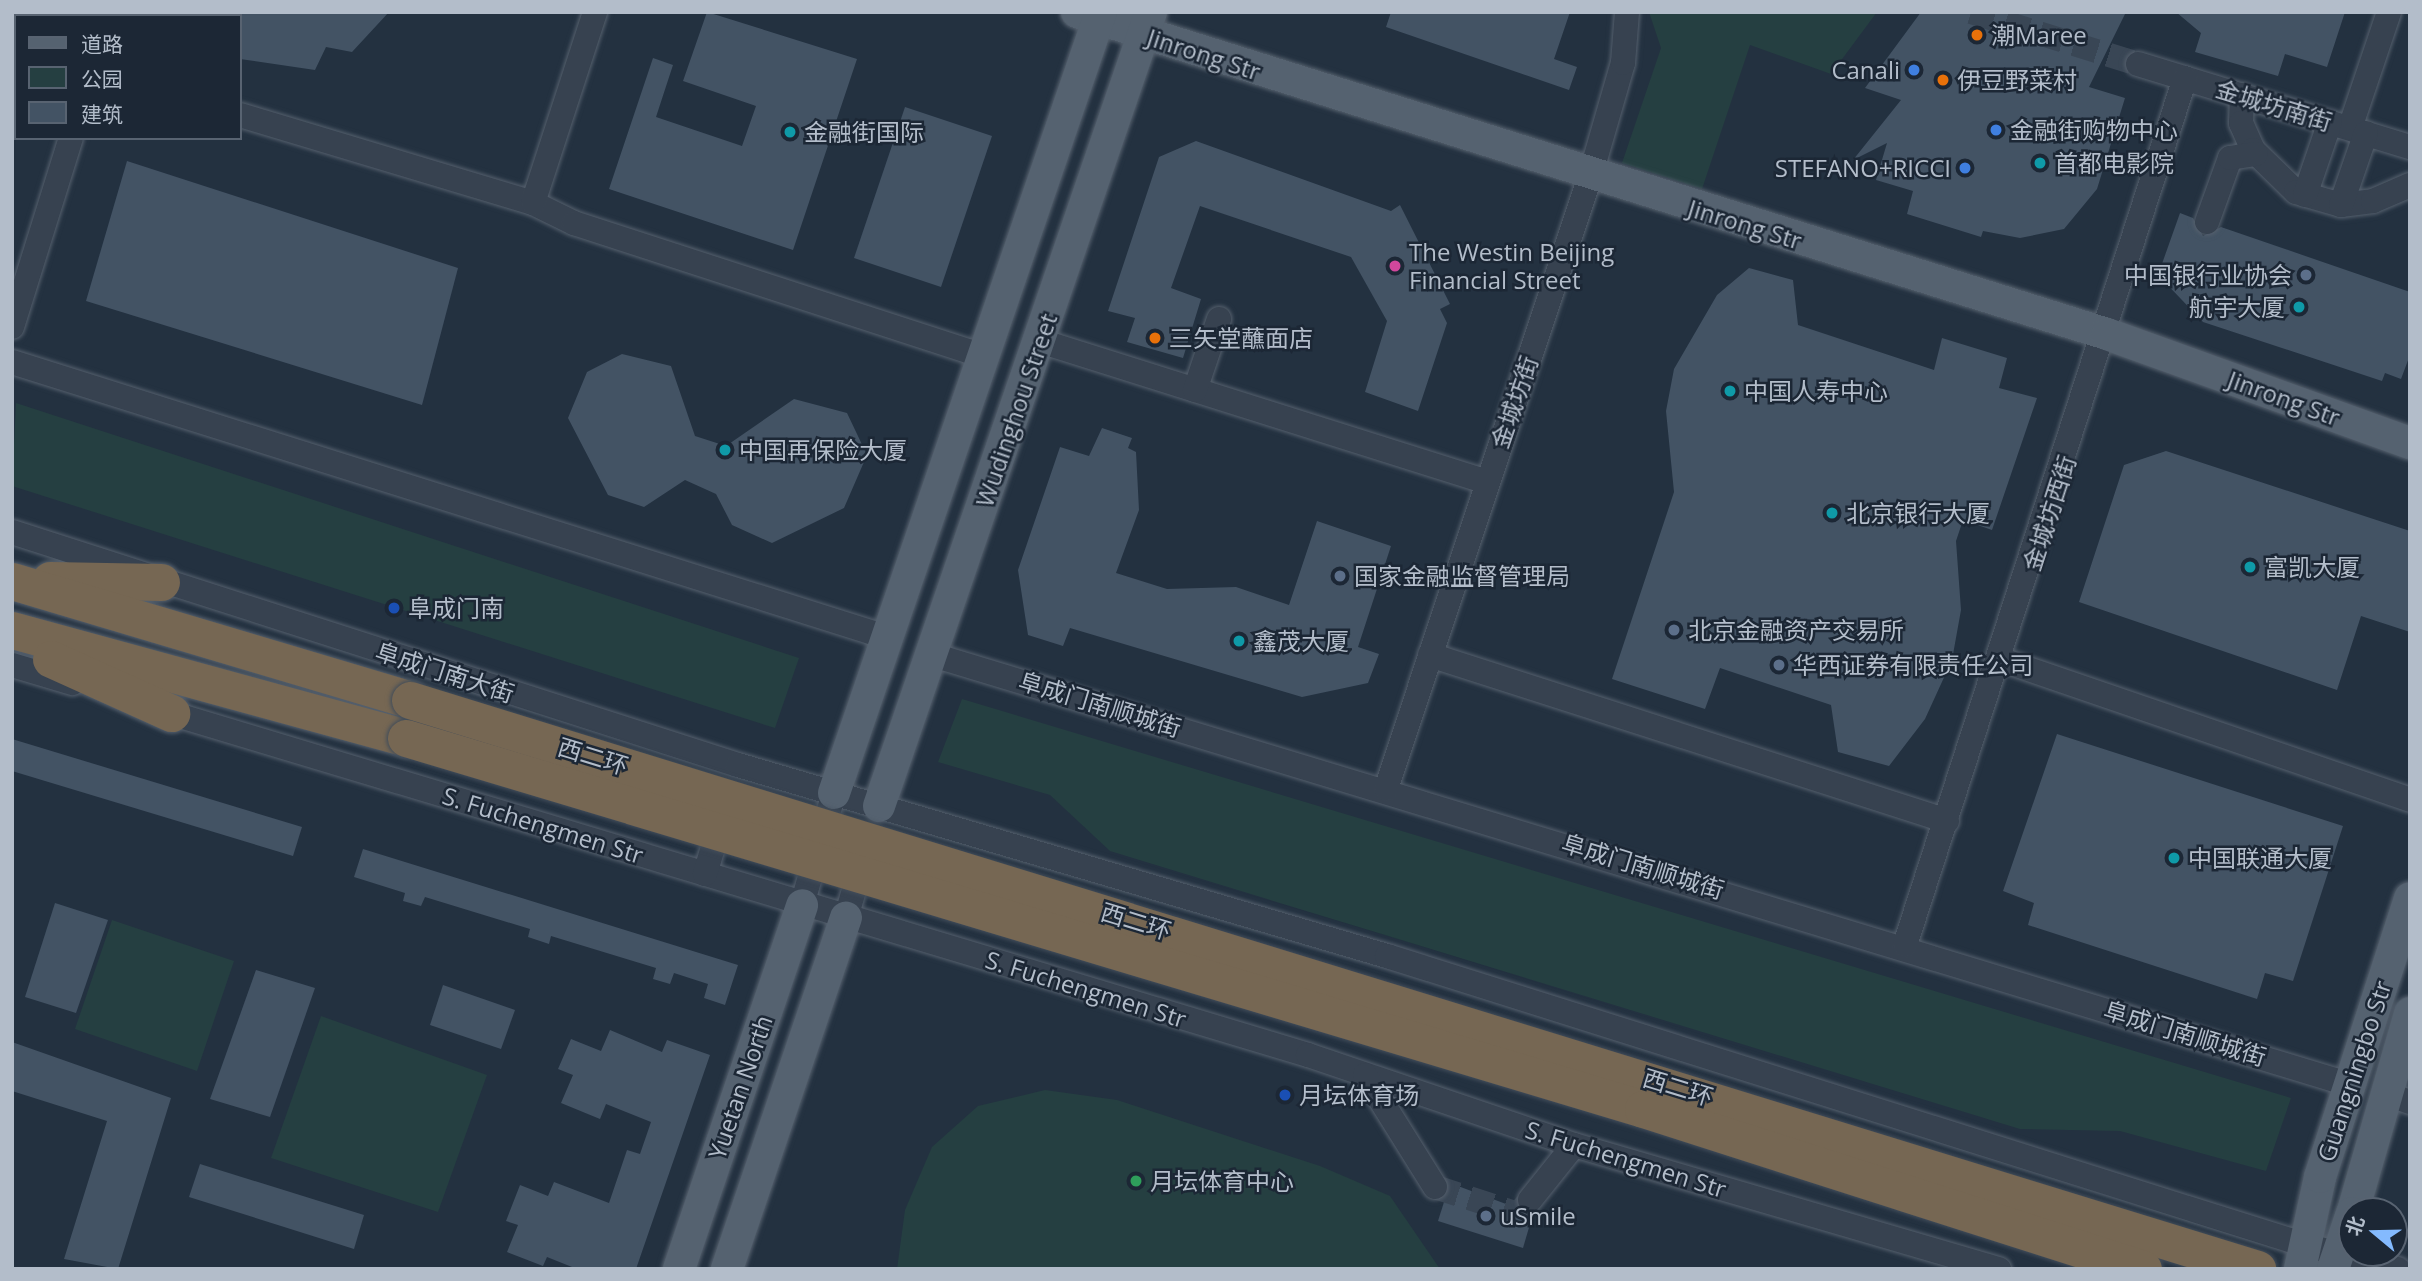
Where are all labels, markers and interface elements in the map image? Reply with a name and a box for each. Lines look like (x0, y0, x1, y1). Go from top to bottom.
legend (14, 14, 242, 140)
place label: 潮Maree (1991, 21, 2087, 49)
street label: Jinrong Str (1144, 22, 1264, 86)
marker: 潮Maree (1969, 27, 1985, 43)
text: 道路 (81, 30, 123, 58)
place label: Canali (1831, 56, 1900, 84)
marker: Canali (1906, 62, 1922, 78)
text: 公园 (81, 65, 123, 93)
place label: 伊豆野菜村 (1957, 66, 2077, 94)
marker: 伊豆野菜村 (1935, 72, 1951, 88)
street label: 金城坊南街 (2212, 74, 2336, 136)
text: 建筑 (81, 100, 123, 128)
place label: 金融街购物中心 (2010, 116, 2178, 144)
place label: 金融街国际 (804, 118, 924, 146)
marker: 金融街购物中心 (1988, 122, 2004, 138)
marker: 金融街国际 (782, 124, 798, 140)
place label: 首都电影院 (2054, 149, 2174, 177)
place label: STEFANO+RICCI (1775, 154, 1951, 182)
marker: 首都电影院 (2032, 155, 2048, 171)
marker: STEFANO+RICCI (1957, 160, 1973, 176)
street label: Jinrong Str (1685, 193, 1805, 255)
place label: The Westin Beijing Financial Street (1409, 238, 1614, 294)
marker: The Westin Beijing Financial Street (1387, 258, 1403, 274)
place label: 中国银行业协会 (2124, 261, 2292, 289)
marker: 中国银行业协会 (2298, 267, 2314, 283)
place label: 航宇大厦 (2189, 293, 2285, 321)
marker: 航宇大厦 (2291, 299, 2307, 315)
street label: Wudinghou Street (969, 310, 1063, 510)
place label: 三矢堂蘸面店 (1169, 324, 1313, 352)
marker: 三矢堂蘸面店 (1147, 330, 1163, 346)
street label: 金城坊街 (1485, 352, 1543, 452)
street label: Jinrong Str (2224, 364, 2344, 432)
place label: 中国人寿中心 (1744, 377, 1888, 405)
marker: 中国人寿中心 (1722, 383, 1738, 399)
place label: 中国再保险大厦 (739, 436, 907, 464)
marker: 中国再保险大厦 (717, 442, 733, 458)
street label: 金城坊西街 (2017, 451, 2081, 575)
place label: 北京银行大厦 (1846, 499, 1990, 527)
marker: 北京银行大厦 (1824, 505, 1840, 521)
place label: 富凯大厦 (2264, 553, 2360, 581)
marker: 富凯大厦 (2242, 559, 2258, 575)
place label: 国家金融监督管理局 (1354, 562, 1570, 590)
marker: 国家金融监督管理局 (1332, 568, 1348, 584)
place label: 阜成门南 (408, 594, 504, 622)
marker: 阜成门南 (386, 600, 402, 616)
place label: 北京金融资产交易所 (1688, 616, 1904, 644)
marker: 北京金融资产交易所 (1666, 622, 1682, 638)
place label: 鑫茂大厦 (1253, 627, 1349, 655)
marker: 鑫茂大厦 (1231, 633, 1247, 649)
street label: 阜成门南大街 (372, 636, 518, 708)
place label: 华西证券有限责任公司 (1793, 651, 2033, 679)
marker: 华西证券有限责任公司 (1771, 657, 1787, 673)
street label: 阜成门南顺城街 (1015, 666, 1185, 742)
street label: 西二环 (554, 732, 632, 780)
street label: S. Fuchengmen Str (439, 781, 647, 869)
street label: 阜成门南顺城街 (1558, 828, 1728, 904)
place label: 中国联通大厦 (2188, 844, 2332, 872)
marker: 中国联通大厦 (2166, 850, 2182, 866)
street label: 西二环 (1097, 897, 1175, 945)
street label: S. Fuchengmen Str (982, 945, 1190, 1033)
street label: Guangningbo Str (2311, 977, 2397, 1165)
street label: 阜成门南顺城街 (2100, 995, 2270, 1071)
street label: Yuetan North (702, 1011, 778, 1163)
street label: 西二环 (1639, 1063, 1717, 1111)
place label: 月坛体育场 (1299, 1081, 1419, 1109)
marker: 月坛体育场 (1277, 1087, 1293, 1103)
street label: S. Fuchengmen Str (1522, 1115, 1730, 1203)
place label: 月坛体育中心 (1150, 1167, 1294, 1195)
marker: 月坛体育中心 (1128, 1173, 1144, 1189)
north arrow (2338, 1197, 2408, 1267)
place label: uSmile (1500, 1202, 1576, 1230)
marker: uSmile (1478, 1208, 1494, 1224)
text: 北 (2340, 1213, 2370, 1239)

